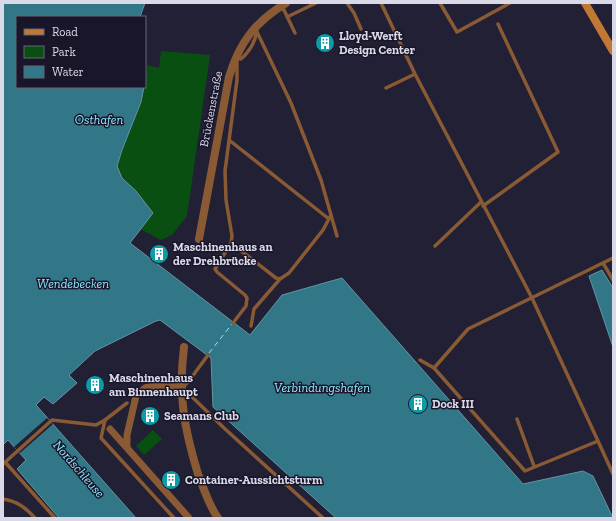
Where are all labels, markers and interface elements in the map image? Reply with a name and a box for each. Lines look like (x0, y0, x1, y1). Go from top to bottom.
legend (16, 16, 146, 88)
text: Road (52, 25, 78, 39)
place label: Lloyd-Werft Design Center (339, 29, 416, 57)
building icon: Lloyd-Werft Design Center (314, 32, 336, 54)
text: Park (52, 45, 77, 59)
text: Water (52, 65, 84, 79)
street label: Brückenstraße (197, 69, 225, 148)
water label: Osthafen (75, 112, 123, 127)
place label: Maschinenhaus an der Drehbrücke (173, 240, 273, 268)
building icon: Maschinenhaus an der Drehbrücke (148, 243, 170, 265)
water label: Wendebecken (37, 276, 109, 291)
place label: Maschinenhaus am Binnenhaupt (109, 371, 198, 399)
building icon: Maschinenhaus am Binnenhaupt (84, 374, 106, 396)
water label: Verbindungshafen (274, 380, 370, 395)
building icon: Dock III (407, 393, 429, 415)
place label: Dock III (432, 397, 474, 411)
building icon: Seamans Club (139, 405, 161, 427)
place label: Seamans Club (164, 409, 239, 423)
water label: Nordschleuse (50, 437, 108, 501)
building icon: Container-Aussichtsturm (160, 469, 182, 491)
place label: Container-Aussichtsturm (185, 473, 323, 487)

